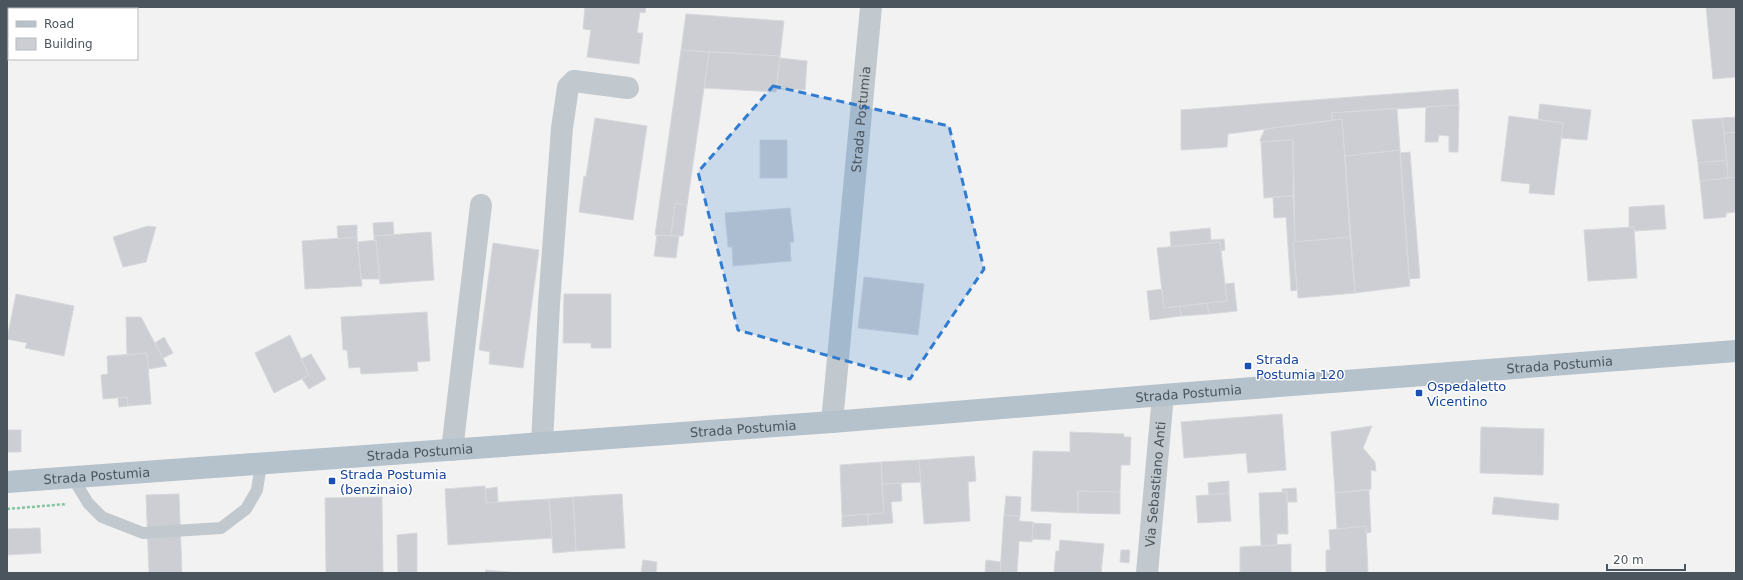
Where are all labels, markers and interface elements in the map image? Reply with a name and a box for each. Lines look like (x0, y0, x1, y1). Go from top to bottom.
legend (8, 8, 138, 60)
text: Road (44, 17, 74, 31)
text: Building (44, 37, 93, 51)
street label: Strada Postumia (848, 65, 873, 173)
place label: Strada Postumia 120 (1256, 352, 1345, 382)
street label: Strada Postumia (1506, 353, 1613, 377)
marker: Strada Postumia 120 (1243, 361, 1253, 371)
place label: Ospedaletto Vicentino (1427, 379, 1506, 409)
street label: Strada Postumia (1135, 382, 1243, 405)
marker: Ospedaletto Vicentino (1414, 388, 1424, 398)
street label: Strada Postumia (689, 418, 797, 440)
street label: Via Sebastiano Anti (1142, 421, 1169, 548)
street label: Strada Postumia (366, 441, 474, 464)
street label: Strada Postumia (43, 465, 151, 487)
place label: Strada Postumia (benzinaio) (340, 467, 447, 497)
marker: Strada Postumia (benzinaio) (327, 476, 337, 486)
scale bar (1607, 546, 1685, 572)
text: 20 m (1613, 553, 1644, 567)

